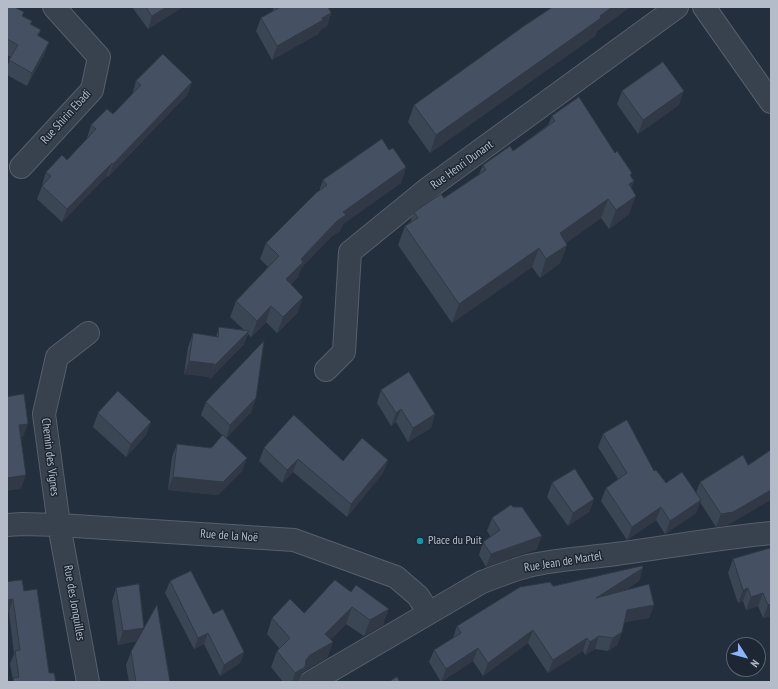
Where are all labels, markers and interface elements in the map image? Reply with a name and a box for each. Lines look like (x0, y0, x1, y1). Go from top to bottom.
street label: Rue Shirin Ebadi (38, 87, 94, 147)
street label: Rue Henri Dunant (428, 138, 496, 192)
street label: Chemin des Vignes (38, 417, 62, 497)
street label: Rue de la Noë (200, 527, 258, 545)
place label: Place du Puit (428, 534, 482, 548)
marker: Place du Puit (415, 536, 425, 546)
street label: Rue Jean de Martel (523, 549, 603, 575)
street label: Rue des Jonquilles (60, 564, 88, 642)
north arrow (726, 637, 766, 677)
text: N (747, 657, 762, 670)

